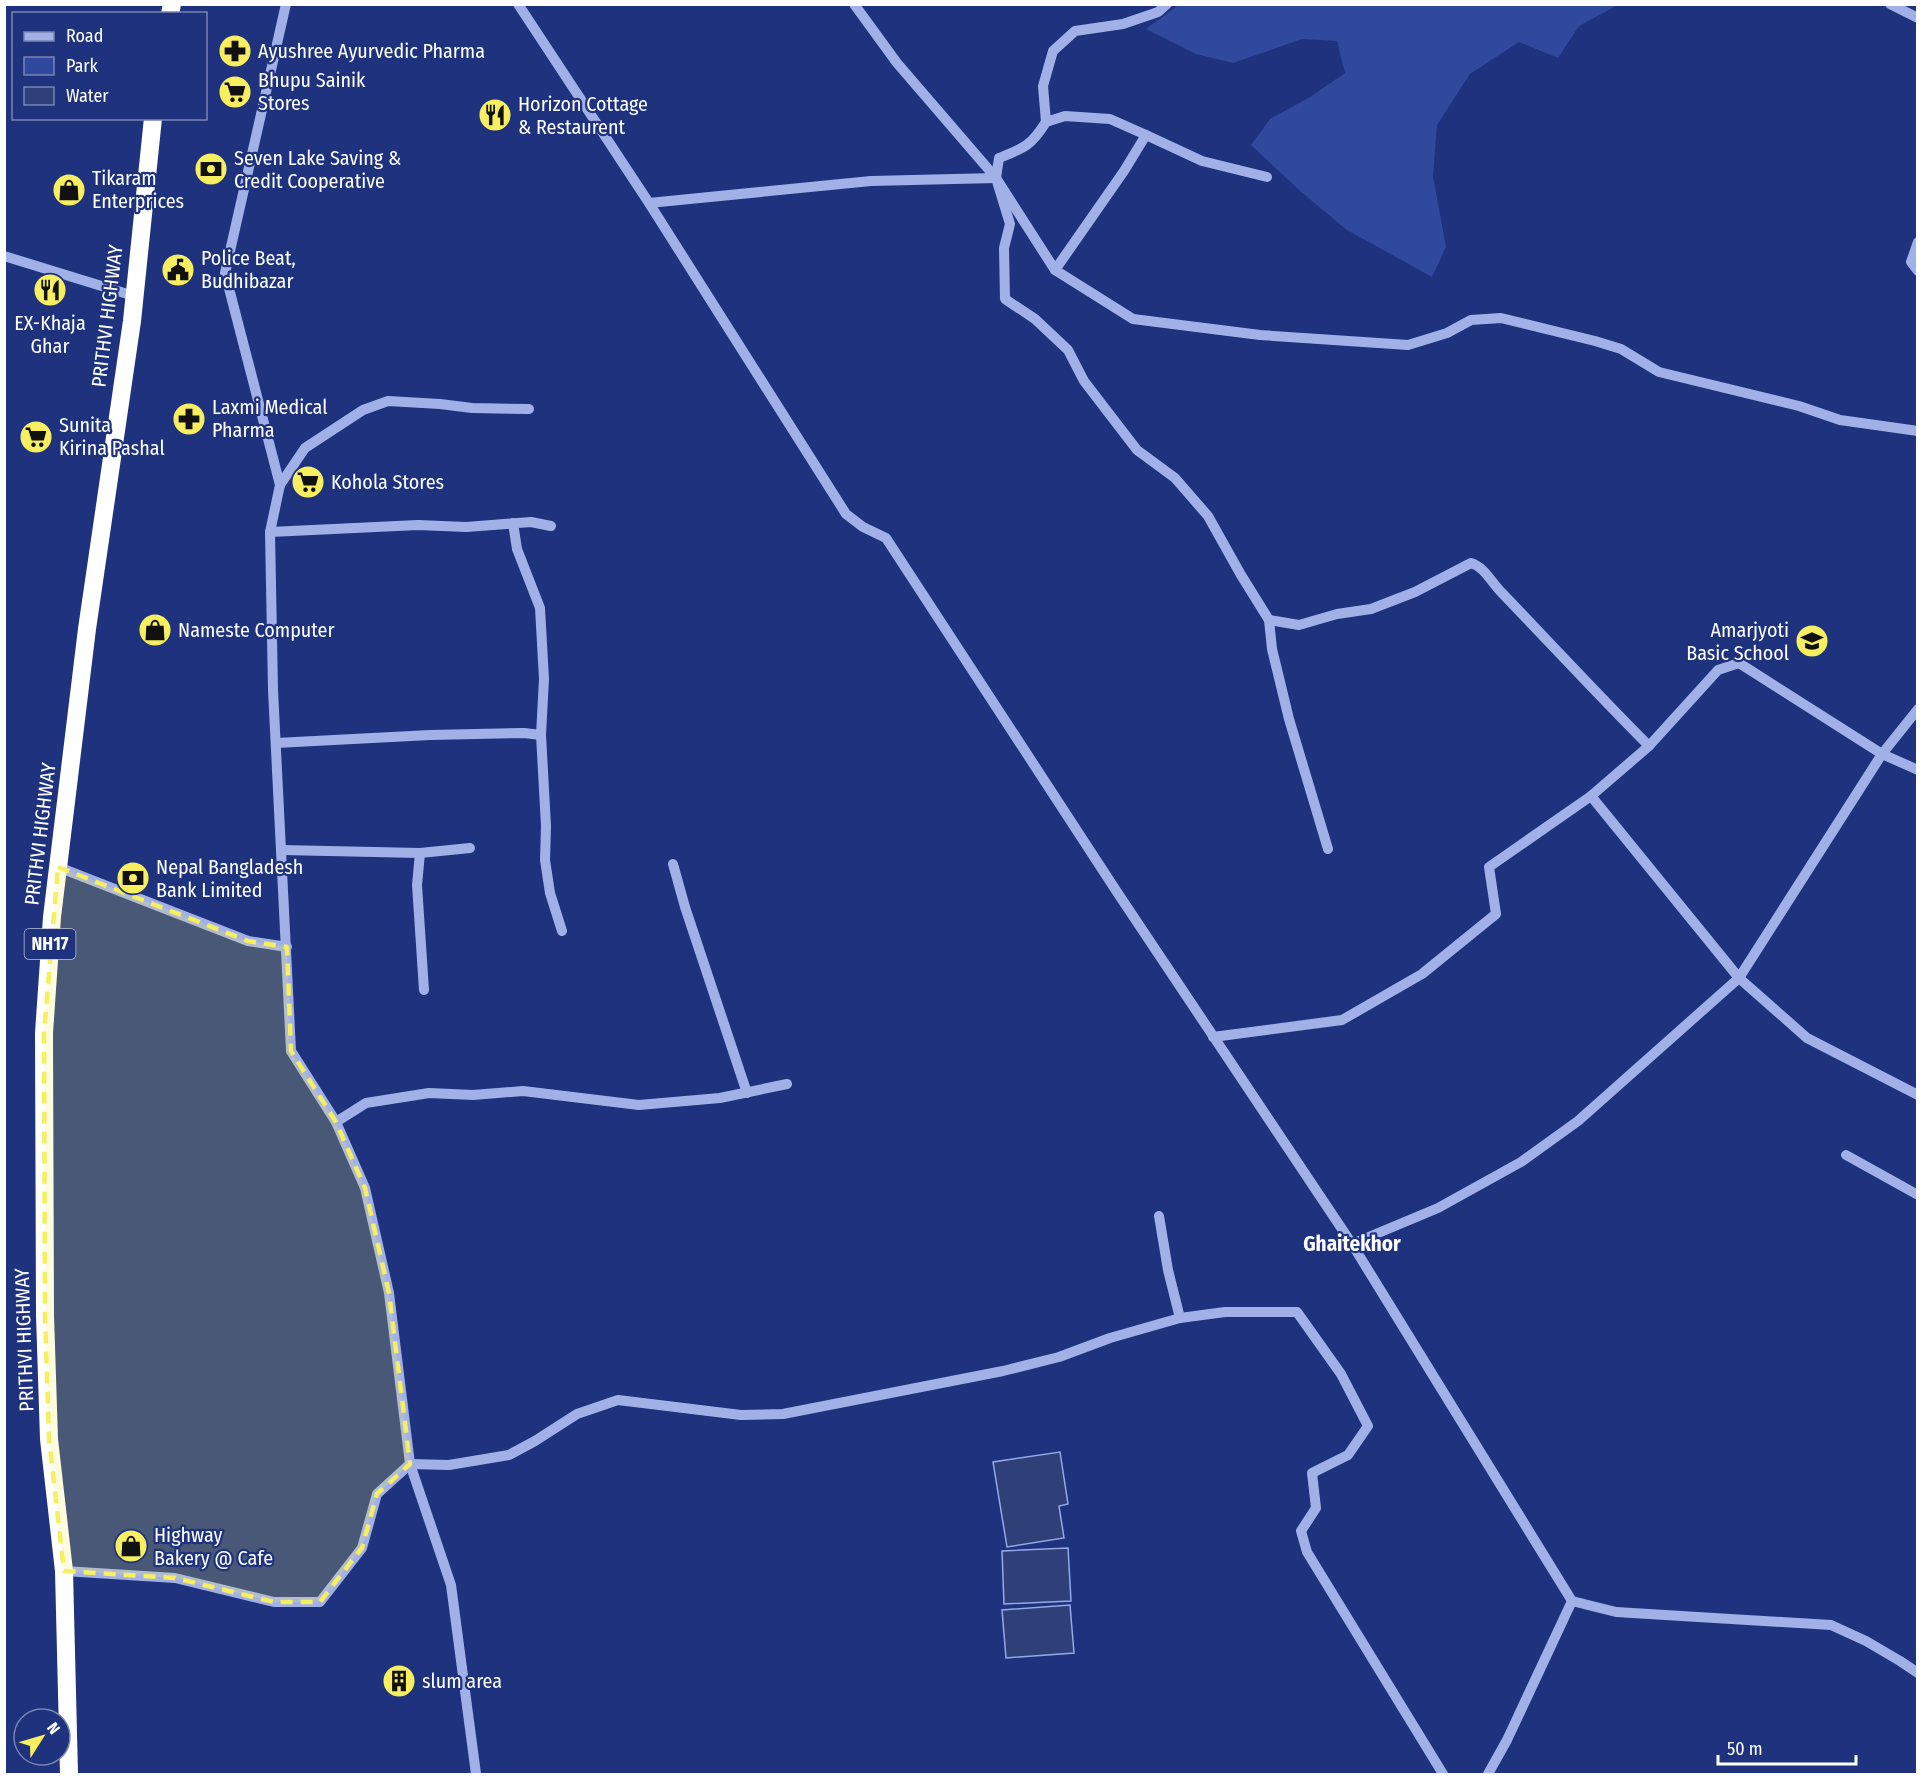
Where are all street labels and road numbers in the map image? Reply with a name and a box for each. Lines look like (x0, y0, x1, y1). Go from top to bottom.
street label: PRITHVI HIGHWAY (86, 243, 128, 389)
street label: PRITHVI HIGHWAY (19, 761, 61, 907)
road number: NH17 (25, 929, 76, 959)
street label: PRITHVI HIGHWAY (10, 1268, 38, 1412)

